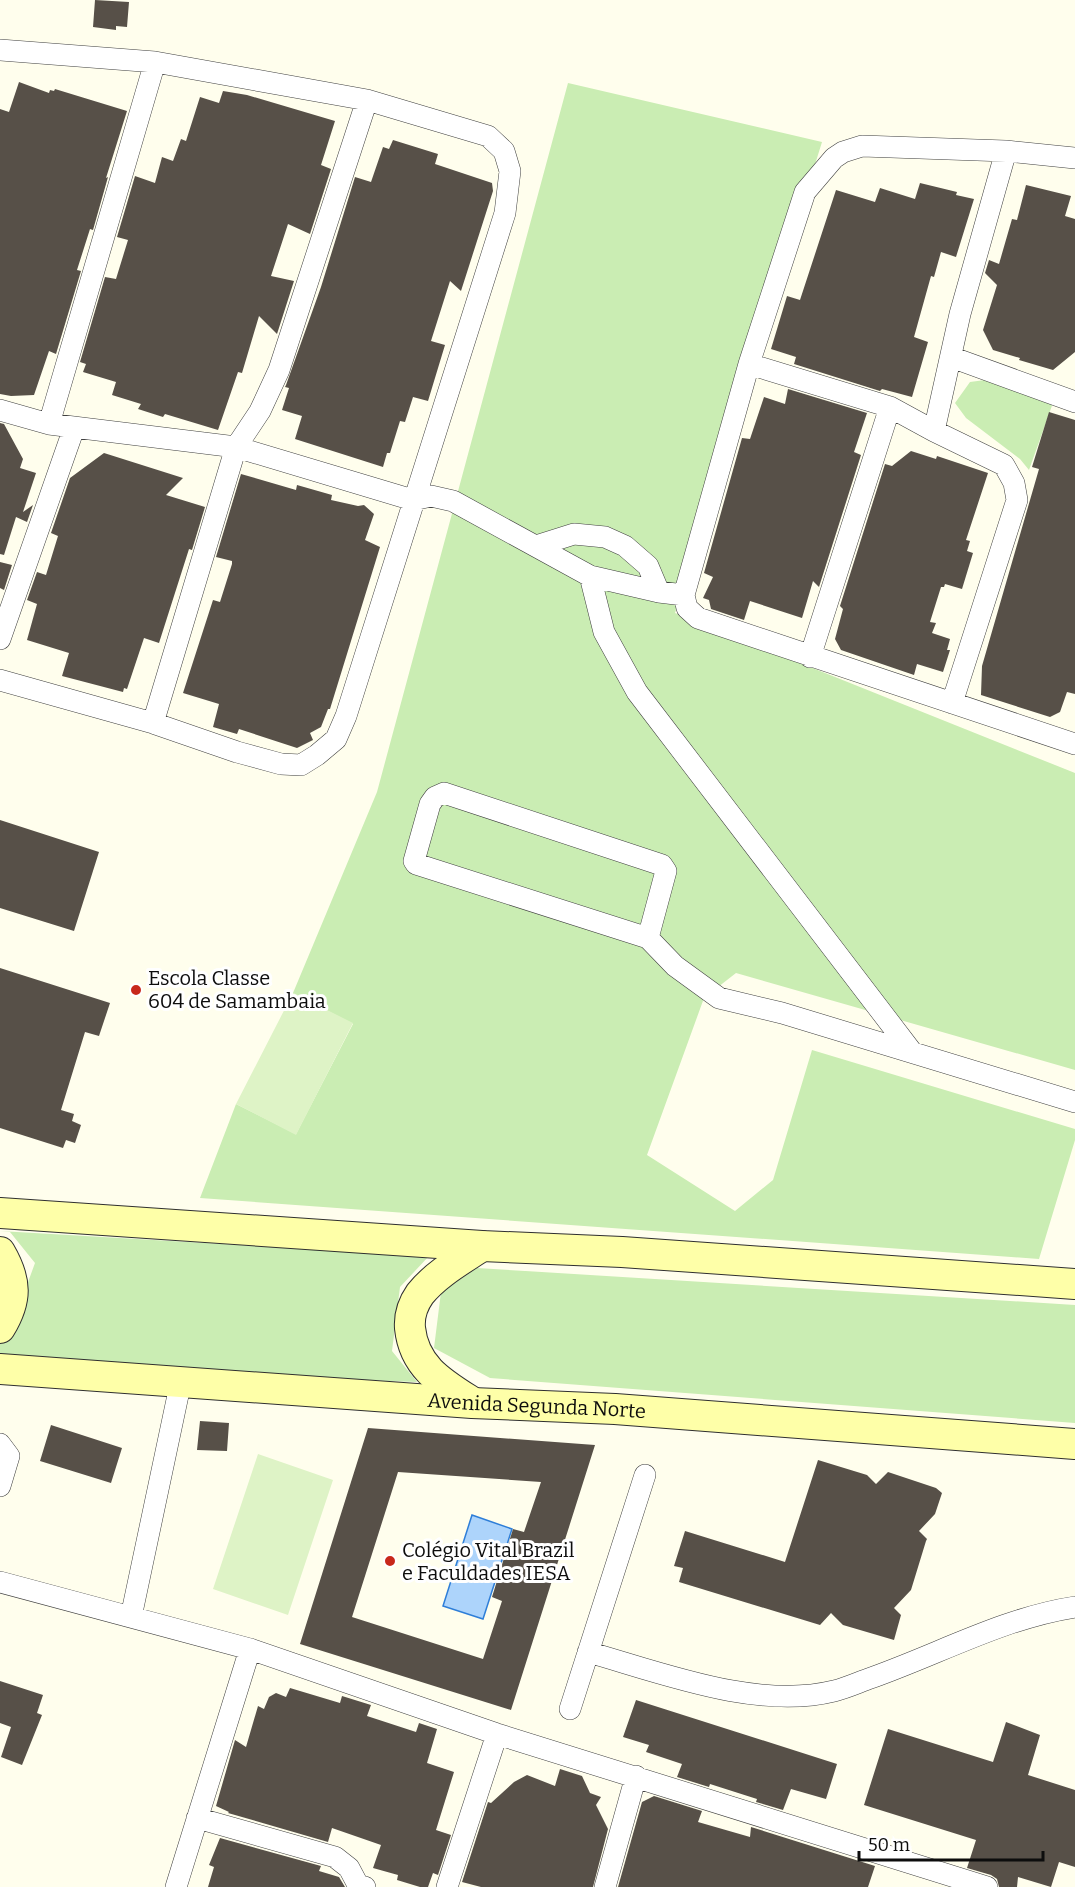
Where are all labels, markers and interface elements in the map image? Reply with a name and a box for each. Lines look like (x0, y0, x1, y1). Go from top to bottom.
place label: Escola Classe 604 de Samambaia (148, 966, 326, 1013)
marker: Escola Classe 604 de Samambaia (129, 983, 143, 997)
street label: Avenida Segunda Norte (427, 1388, 647, 1423)
place label: Colégio Vital Brazil e Faculdades IESA (402, 1538, 575, 1585)
marker: Colégio Vital Brazil e Faculdades IESA (383, 1554, 397, 1568)
scale bar (859, 1824, 1044, 1862)
text: 50 m (868, 1834, 910, 1856)

